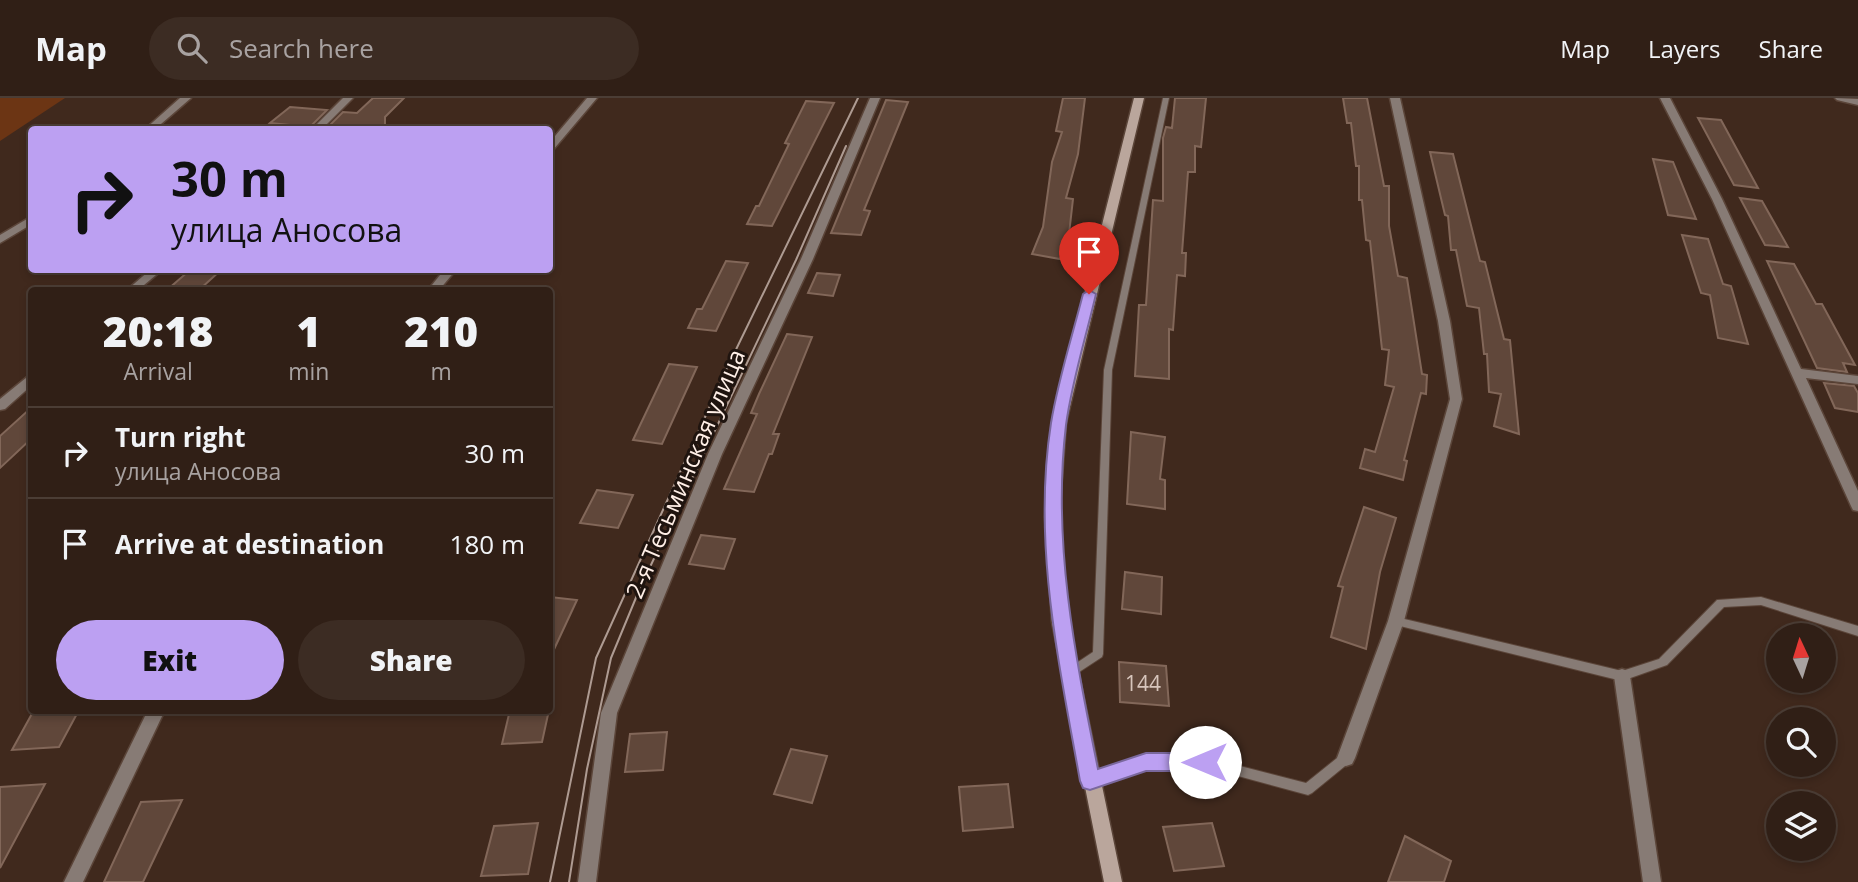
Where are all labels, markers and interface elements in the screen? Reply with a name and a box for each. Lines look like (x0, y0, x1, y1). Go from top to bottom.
search box (149, 17, 639, 80)
text: Map (35, 26, 107, 71)
icon: search (173, 29, 211, 67)
text: Search here (229, 30, 374, 66)
text: Map (1560, 32, 1610, 65)
text: Layers (1648, 32, 1721, 65)
text: Share (1759, 32, 1823, 65)
text: 30 m (171, 145, 288, 211)
icon: right (56, 154, 147, 245)
text: улица Аносова (171, 208, 402, 251)
pin (1059, 222, 1119, 294)
icon: arrive (1070, 233, 1108, 271)
text: 20:18 (103, 302, 213, 359)
text: 1 (297, 302, 321, 359)
text: 210 (404, 302, 478, 359)
street label: 2-я Тесьминская улица (617, 344, 752, 603)
text: Arrival (124, 355, 193, 387)
text: min (288, 355, 329, 387)
text: m (431, 355, 452, 387)
text: Turn right (115, 419, 246, 455)
icon: right (56, 434, 94, 472)
text: 30 m (464, 435, 525, 471)
text: улица Аносова (115, 455, 281, 487)
icon: arrive (56, 525, 94, 563)
text: Arrive at destination (115, 526, 384, 562)
text: 180 m (450, 526, 525, 562)
button: Exit (56, 620, 284, 700)
button: Share (298, 620, 525, 700)
north arrow (1766, 623, 1836, 693)
map controls (1766, 623, 1836, 861)
house number: 144 (1125, 669, 1161, 697)
button: search (1766, 707, 1836, 777)
position arrow (1168, 725, 1242, 799)
button: layers (1766, 791, 1836, 861)

